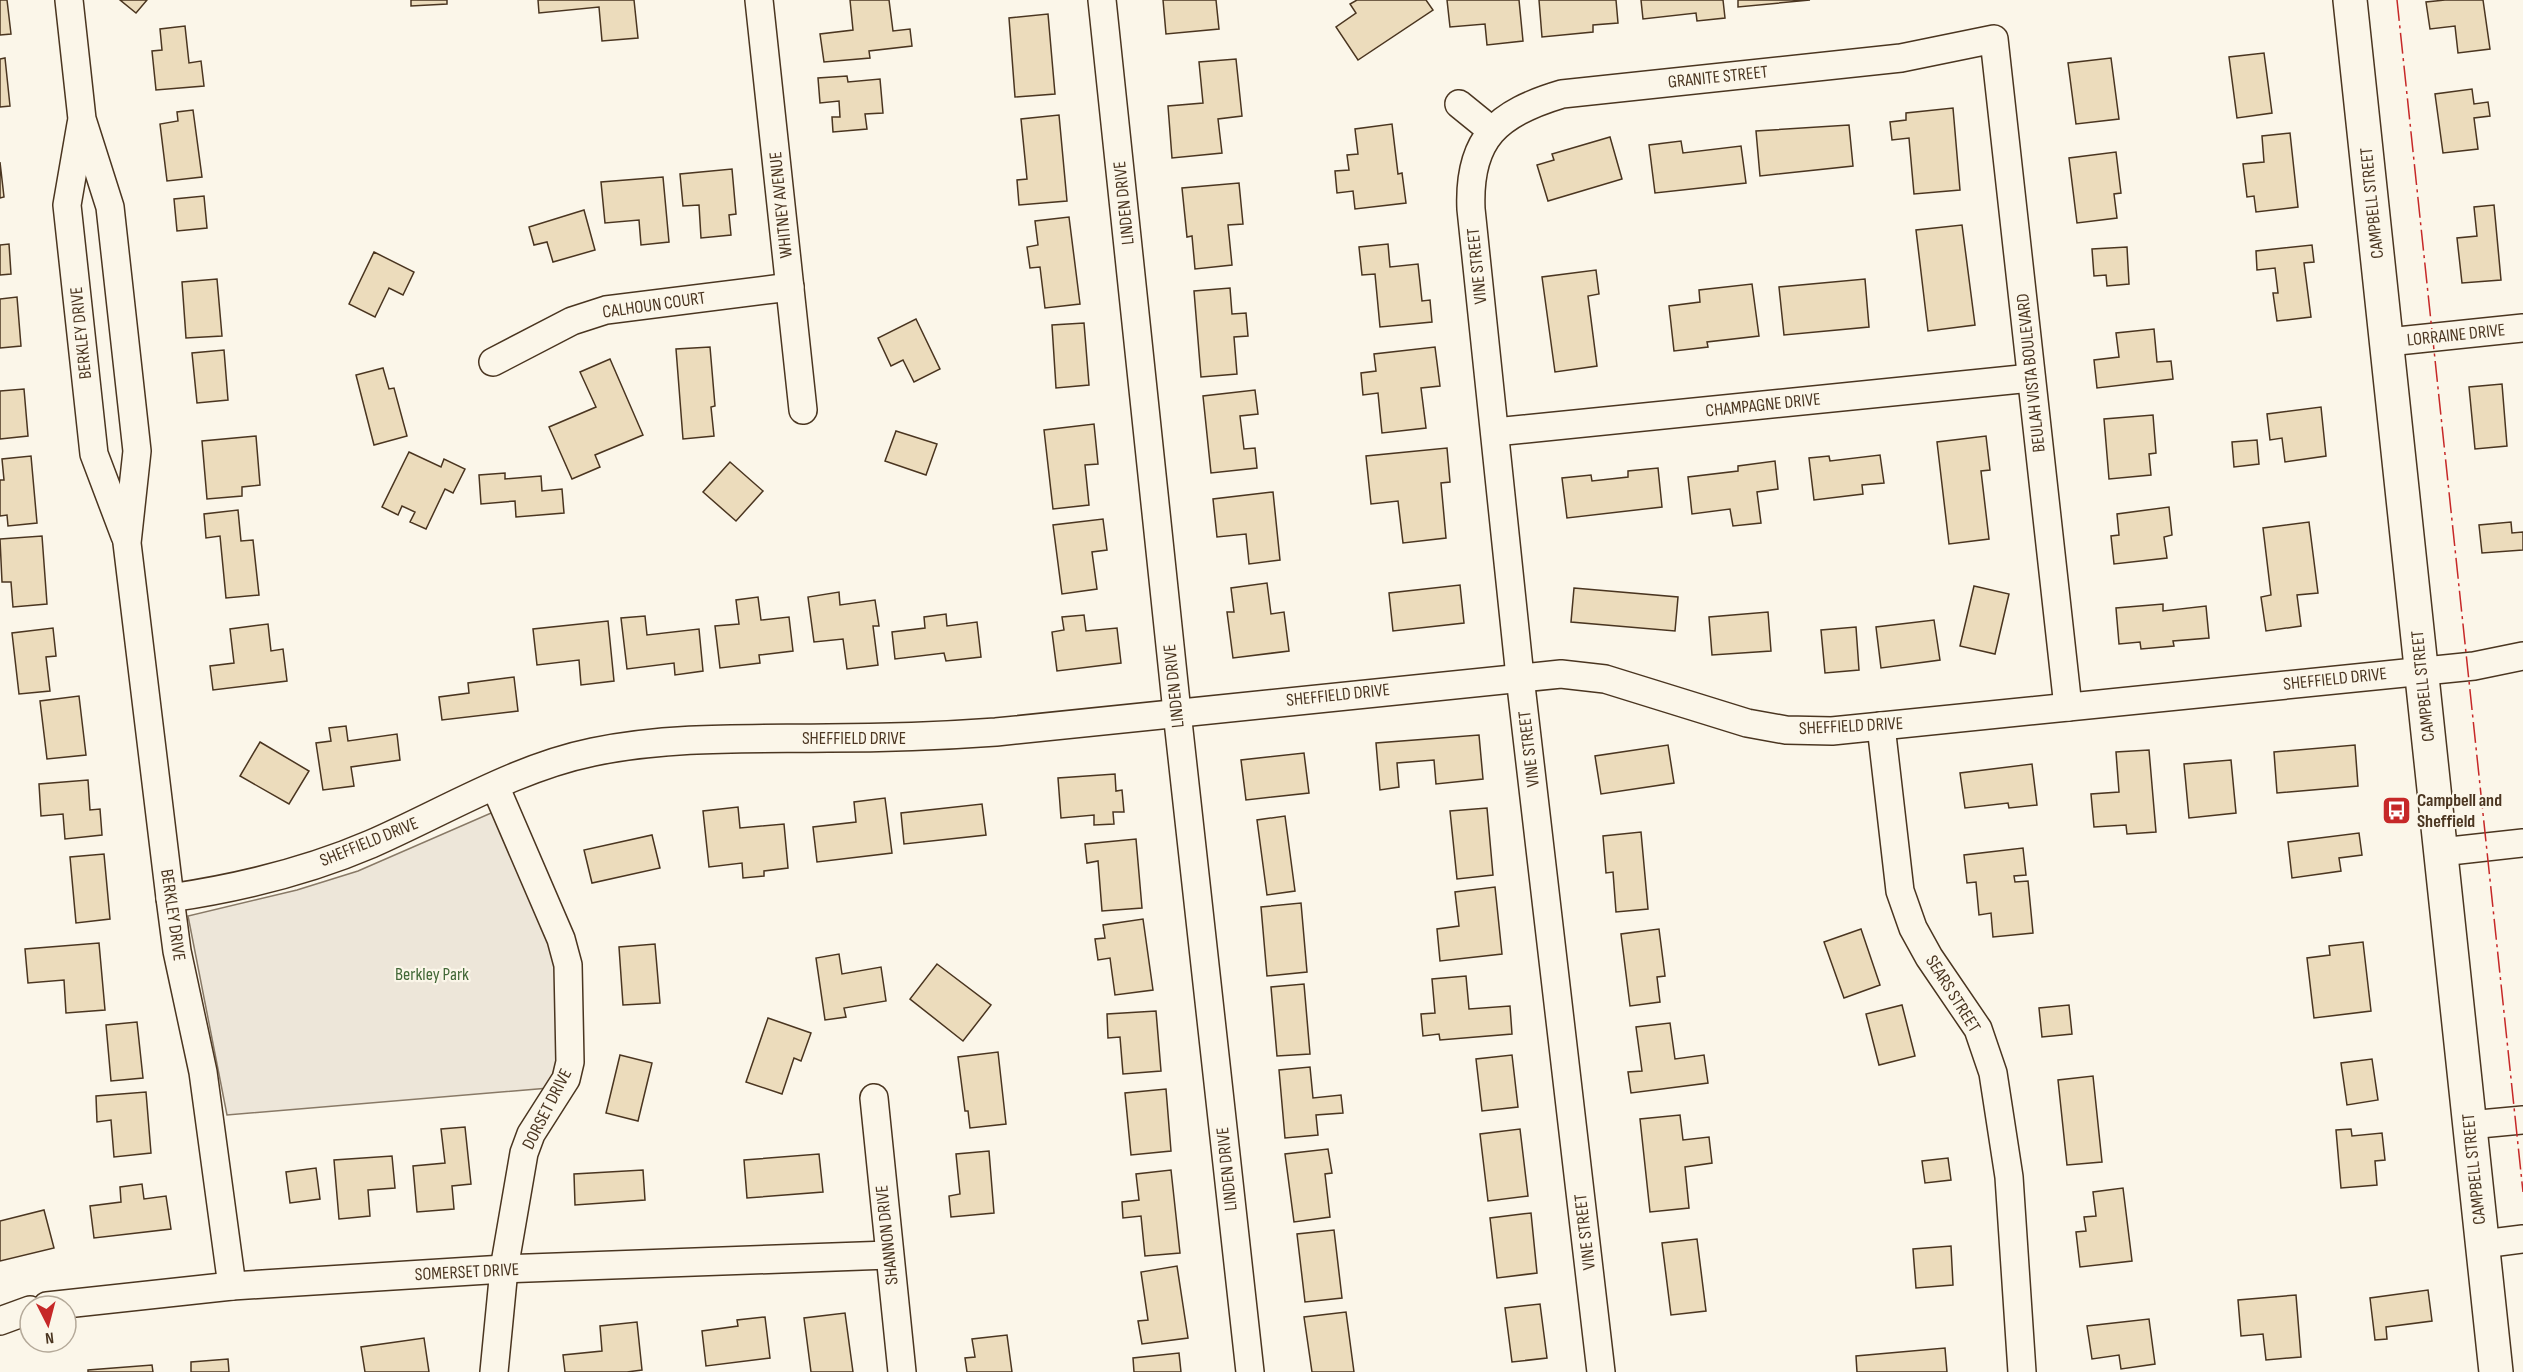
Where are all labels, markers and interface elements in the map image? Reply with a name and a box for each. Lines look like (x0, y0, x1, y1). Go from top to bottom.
street label: GRANITE STREET (1667, 61, 1769, 93)
street label: CAMPBELL STREET (2356, 146, 2388, 260)
street label: WHITNEY AVENUE (765, 151, 797, 259)
street label: LINDEN DRIVE (1109, 160, 1139, 246)
street label: VINE STREET (1463, 227, 1491, 305)
street label: BERKLEY DRIVE (66, 286, 96, 380)
street label: CALHOUN COURT (601, 287, 707, 323)
street label: BEULAH VISTA BOULEVARD (2012, 292, 2050, 454)
street label: LORRAINE DRIVE (2406, 319, 2506, 351)
street label: CHAMPAGNE DRIVE (1704, 389, 1822, 421)
street label: CAMPBELL STREET (2407, 629, 2439, 743)
street label: LINDEN DRIVE (1159, 643, 1189, 729)
street label: SHEFFIELD DRIVE (2282, 663, 2388, 695)
street label: SHEFFIELD DRIVE (1285, 679, 1391, 711)
street label: VINE STREET (1514, 710, 1544, 788)
street label: SHEFFIELD DRIVE (1798, 713, 1904, 739)
street label: SHEFFIELD DRIVE (802, 728, 906, 749)
place label: Campbell and Sheffield (2417, 790, 2502, 832)
bus stop icon: Campbell and Sheffield (2380, 794, 2412, 826)
street label: SHEFFIELD DRIVE (317, 813, 421, 871)
street label: BERKLEY DRIVE (156, 868, 190, 962)
street label: SEARS STREET (1921, 952, 1985, 1036)
park label: Berkley Park (395, 964, 469, 985)
street label: DORSET DRIVE (518, 1065, 576, 1153)
street label: CAMPBELL STREET (2458, 1112, 2490, 1226)
street label: LINDEN DRIVE (1212, 1126, 1242, 1212)
street label: SHANNON DRIVE (871, 1184, 903, 1286)
street label: VINE STREET (1570, 1193, 1600, 1271)
street label: SOMERSET DRIVE (414, 1259, 520, 1285)
north arrow (18, 1294, 78, 1354)
text: N (44, 1328, 55, 1347)

